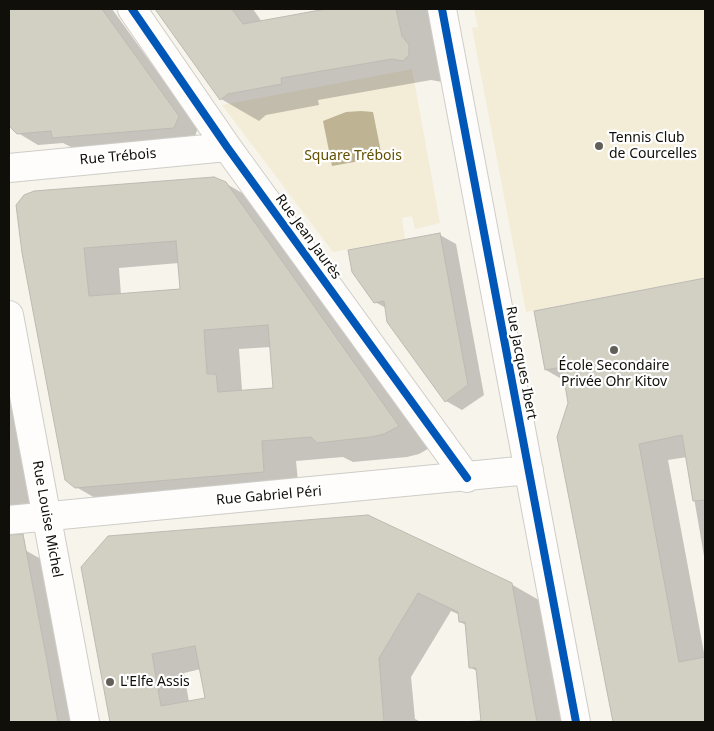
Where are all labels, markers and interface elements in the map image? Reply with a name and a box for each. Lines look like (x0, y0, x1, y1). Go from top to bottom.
place label: Tennis Club de Courcelles (609, 130, 697, 162)
marker: Tennis Club de Courcelles (593, 140, 605, 152)
street label: Rue Trébois (79, 145, 157, 169)
park label: Square Trébois (304, 148, 402, 164)
street label: Rue Jean Jaurès (271, 191, 345, 283)
street label: Rue Jacques Ibert (502, 305, 540, 421)
marker: École Secondaire Privée Ohr Kitov (608, 344, 620, 356)
place label: École Secondaire Privée Ohr Kitov (558, 358, 670, 391)
street label: Rue Louise Michel (28, 459, 66, 579)
street label: Rue Gabriel Péri (216, 483, 322, 509)
place label: L'Elfe Assis (120, 674, 190, 690)
marker: L'Elfe Assis (104, 676, 116, 688)

